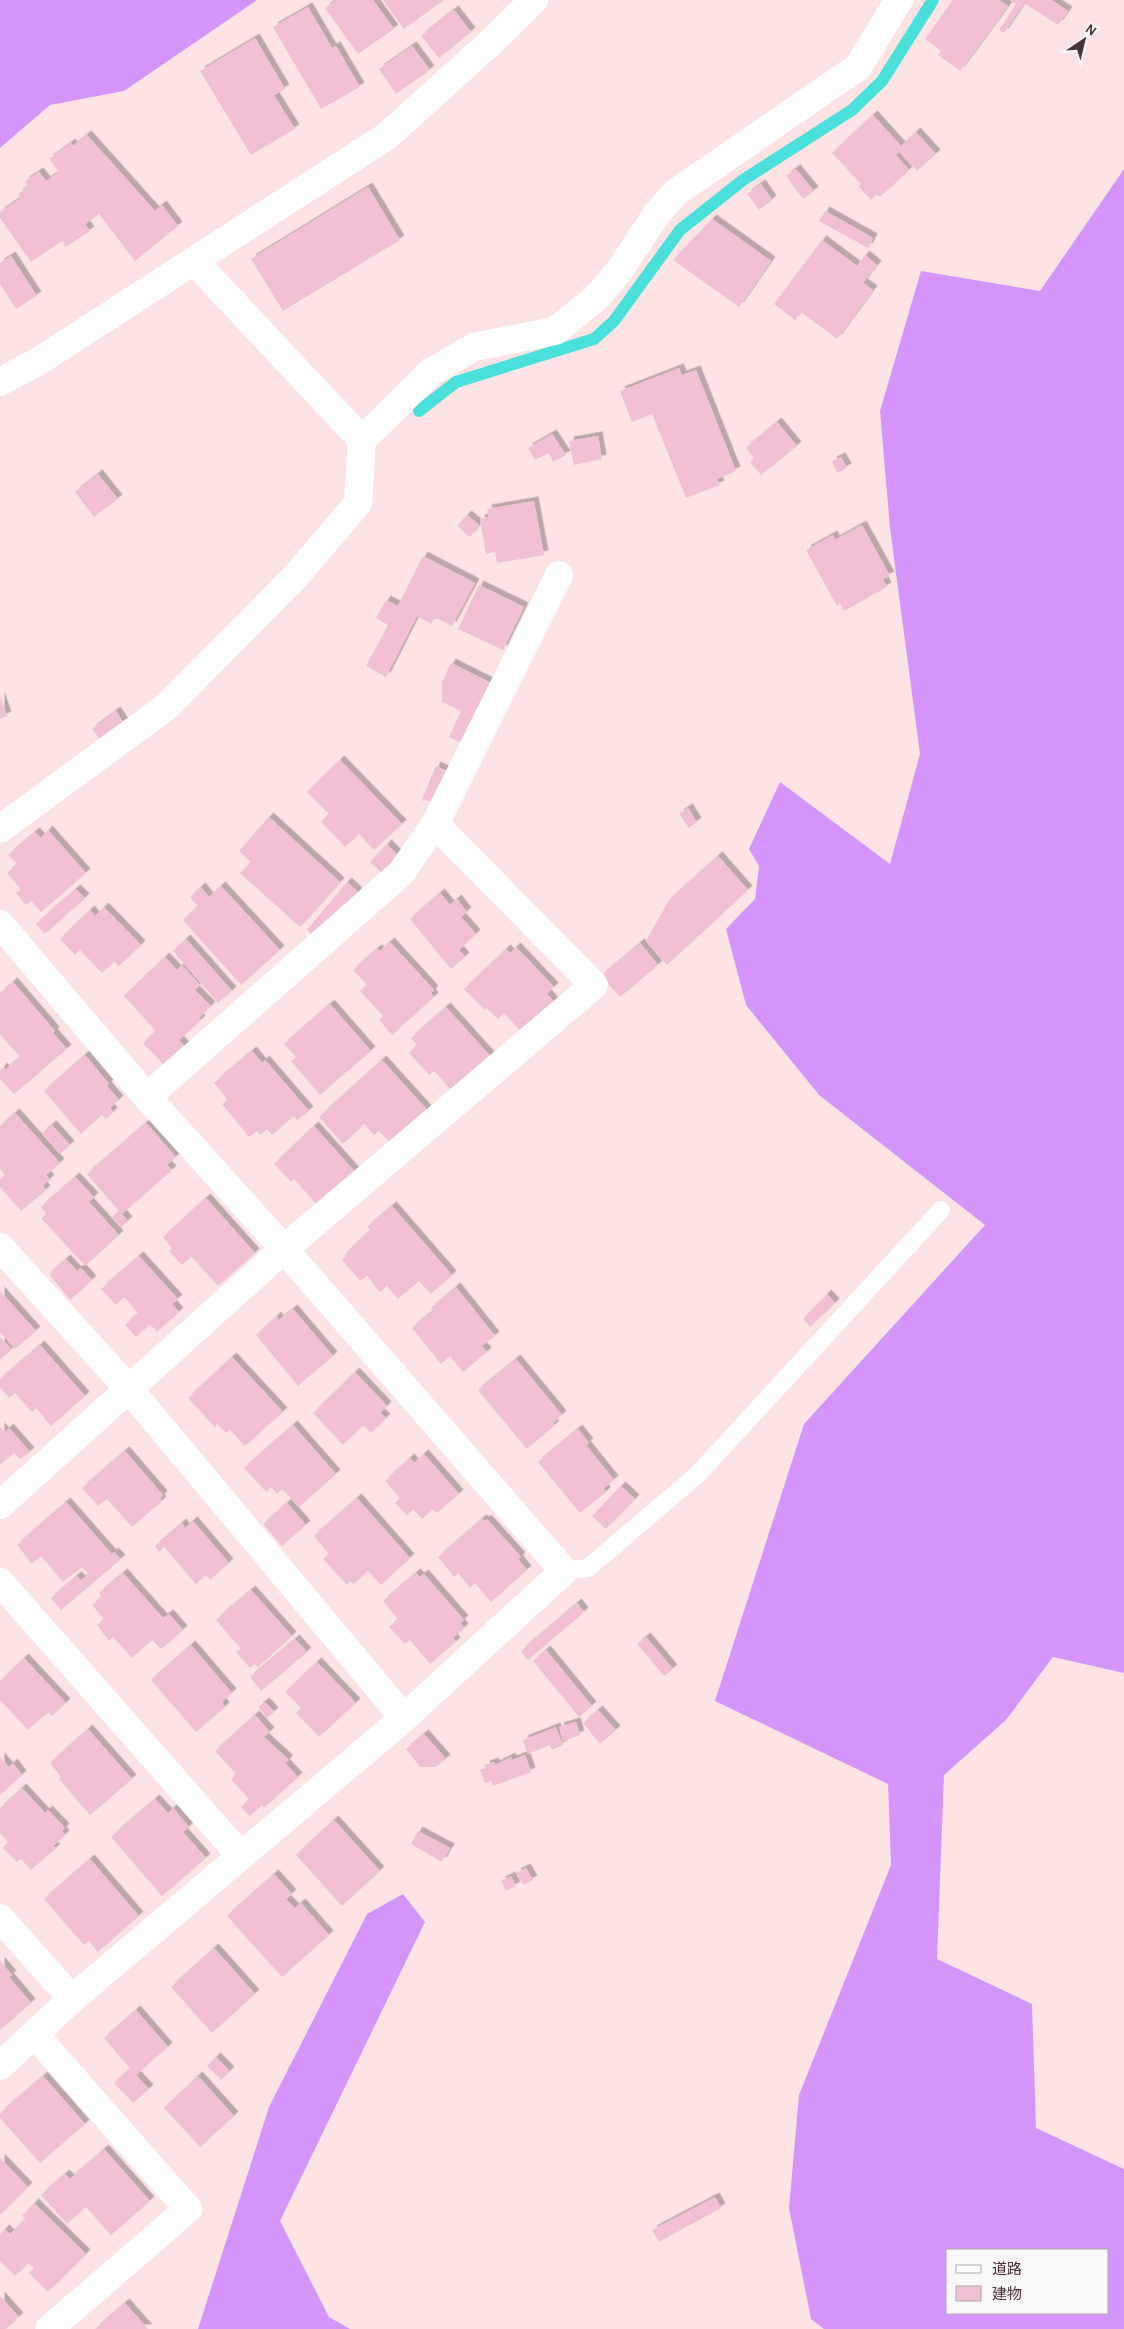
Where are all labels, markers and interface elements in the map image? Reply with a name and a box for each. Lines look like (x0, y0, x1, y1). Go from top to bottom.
north arrow (1059, 15, 1109, 65)
text: N (1083, 22, 1099, 39)
legend (946, 2249, 1109, 2314)
text: 道路 (992, 2261, 1022, 2277)
text: 建物 (992, 2286, 1022, 2302)

